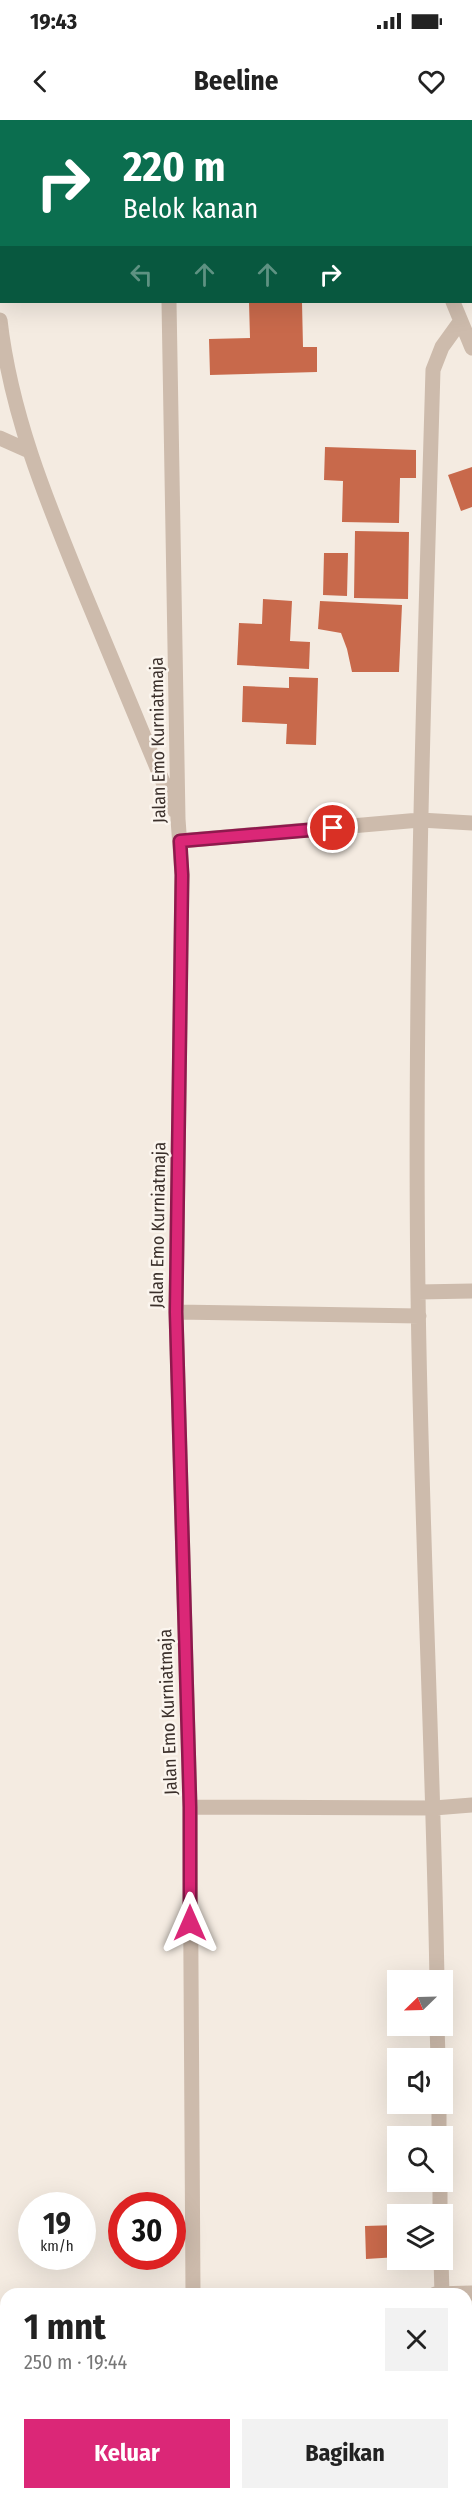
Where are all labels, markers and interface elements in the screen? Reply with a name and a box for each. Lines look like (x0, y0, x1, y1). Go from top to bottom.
text: 19:43 (30, 8, 77, 35)
icon: back (24, 65, 57, 98)
text: Beeline (194, 65, 278, 97)
icon: heart (415, 65, 448, 98)
text: 220 m (123, 142, 226, 192)
icon: right (24, 144, 102, 222)
text: Belok kanan (123, 193, 258, 225)
icon: left (125, 258, 158, 291)
icon: ahead (188, 258, 221, 291)
icon: ahead (251, 258, 284, 291)
icon: right (314, 258, 347, 291)
street label: Jalan Emo Kurniatmaja (146, 657, 170, 823)
pin (307, 802, 358, 853)
icon: arrive (316, 811, 349, 844)
street label: Jalan Emo Kurniatmaja (146, 1142, 170, 1308)
street label: Jalan Emo Kurniatmaja (154, 1628, 182, 1795)
position arrow (158, 1891, 222, 1955)
north arrow (387, 1970, 453, 2036)
map controls (387, 1970, 453, 2270)
button: sound (387, 2048, 453, 2114)
button: search (387, 2126, 453, 2192)
speed limit sign: 30 (108, 2192, 186, 2270)
button: layers (387, 2204, 453, 2270)
text: 19 (43, 2206, 71, 2242)
text: km/h (40, 2237, 74, 2255)
text: 1 mnt (24, 2305, 106, 2349)
button: close (385, 2308, 448, 2371)
text: 250 m · 19:44 (24, 2350, 127, 2374)
button: Keluar (24, 2419, 230, 2488)
button: Bagikan (242, 2419, 448, 2488)

